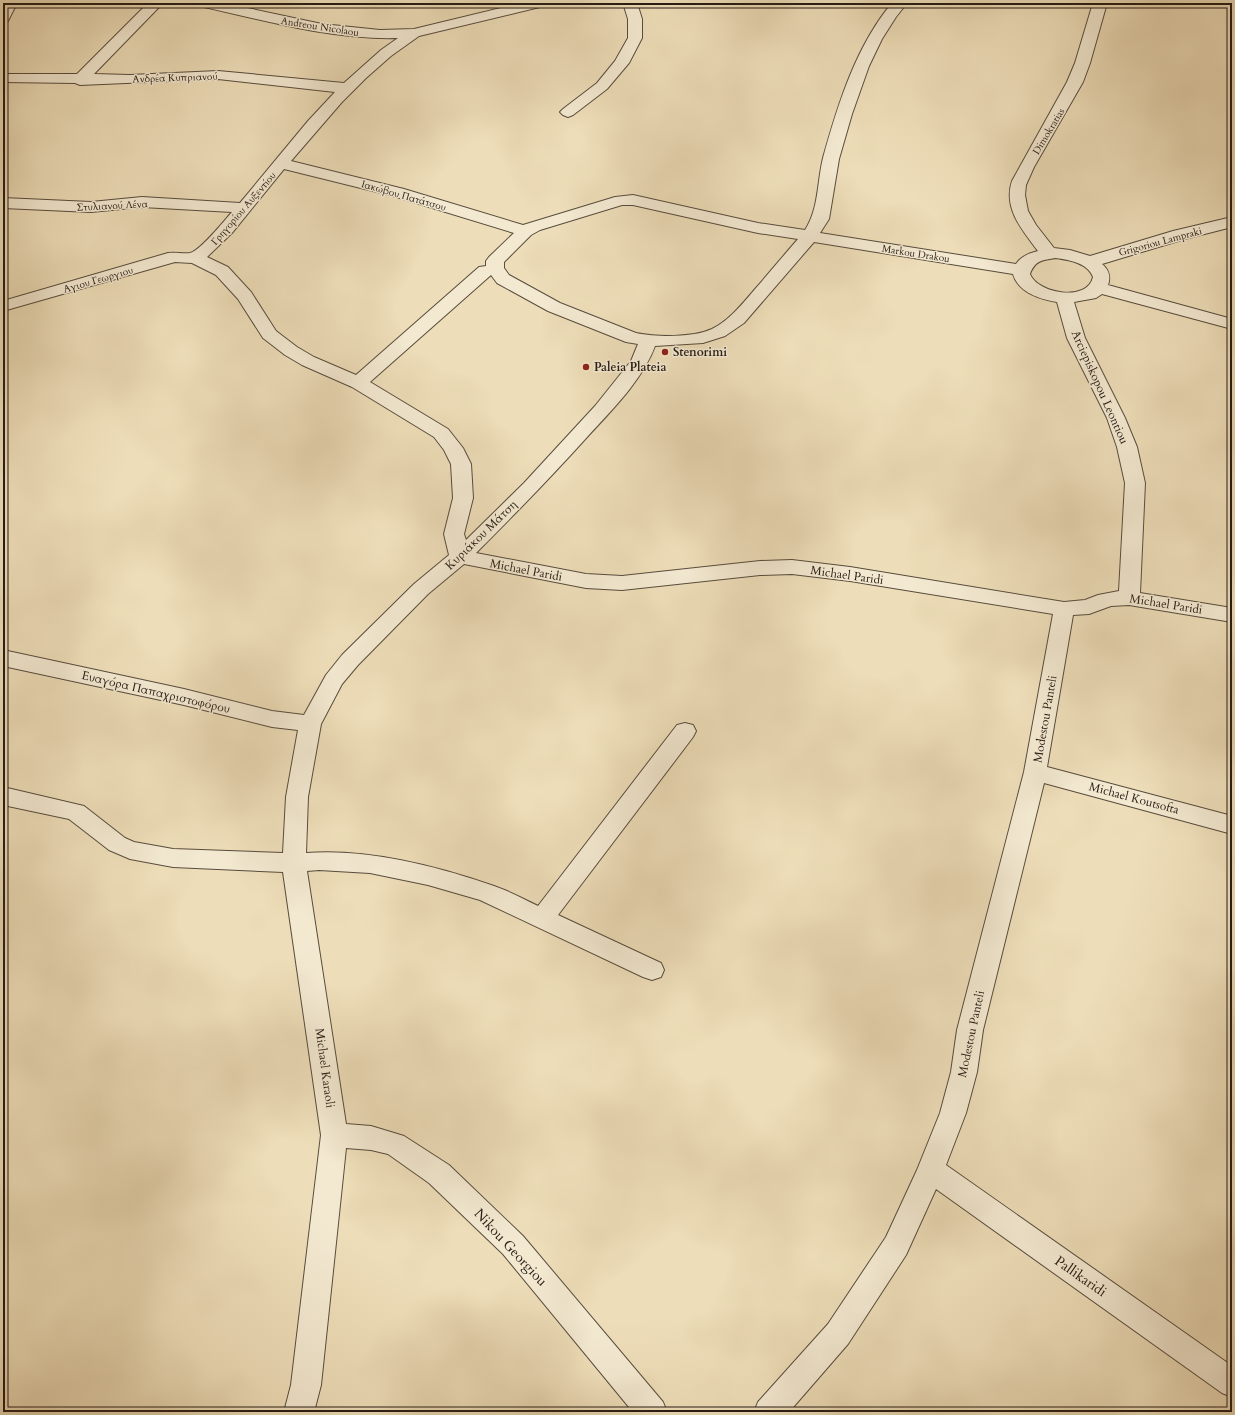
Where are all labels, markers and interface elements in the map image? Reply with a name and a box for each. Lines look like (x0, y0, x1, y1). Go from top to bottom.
street label: Andreou Nicolaou (280, 14, 360, 40)
street label: Ανδρέα Κυπριανού (132, 70, 218, 86)
street label: Dimokratias (1030, 106, 1068, 157)
street label: Γρηγορίου Αυξεντίου (208, 169, 280, 248)
street label: Ιακώβου Πατάτσου (360, 177, 448, 215)
street label: Στυλιανού Λένα (76, 197, 148, 215)
street label: Grigoriou Lampraki (1117, 224, 1204, 260)
street label: Markou Drakou (881, 242, 951, 266)
street label: Αγιου Γεωργιου (62, 263, 135, 297)
street label: Arciepiskopou Leontiou (1068, 328, 1132, 447)
place label: Stenorimi (673, 344, 727, 360)
marker: Stenorimi (660, 347, 670, 357)
place label: Paleia Plateia (594, 359, 666, 375)
marker: Paleia Plateia (581, 362, 591, 372)
street label: Κυριάκου Μάτση (442, 497, 520, 573)
street label: Michael Paridi (488, 555, 564, 585)
street label: Michael Paridi (810, 562, 885, 588)
street label: Michael Paridi (1128, 590, 1204, 618)
street label: Ευαγόρα Παπαχριστοφόρου (80, 667, 232, 718)
street label: Modestou Panteli (1029, 673, 1061, 764)
street label: Michael Koutsofta (1087, 778, 1182, 818)
street label: Modestou Panteli (954, 988, 988, 1079)
street label: Michael Karaoli (311, 1027, 339, 1109)
street label: Nikou Georgiou (470, 1204, 552, 1290)
street label: Pallikaridi (1051, 1252, 1111, 1301)

